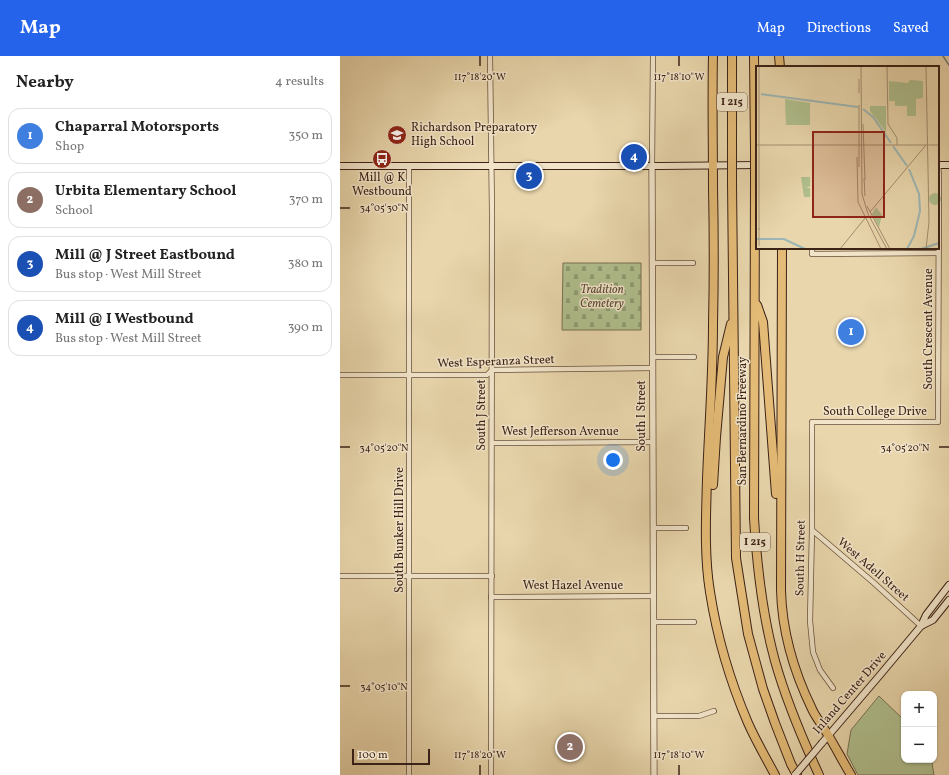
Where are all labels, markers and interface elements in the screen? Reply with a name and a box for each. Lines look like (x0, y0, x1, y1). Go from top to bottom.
text: Map (20, 15, 61, 41)
text: Map (757, 19, 785, 38)
text: Directions (807, 19, 871, 38)
text: Saved (893, 19, 929, 38)
inset map (756, 66, 939, 249)
text: 117°18'20"W (454, 70, 506, 84)
text: 117°18'10"W (654, 70, 704, 84)
text: Nearby (16, 71, 74, 94)
text: 4 results (275, 73, 324, 91)
road number: I 215 (717, 93, 747, 111)
text: Chaparral Motorsports (55, 117, 219, 138)
place label: Richardson Preparatory High School (411, 120, 538, 150)
school or university icon: Richardson Preparatory High School (386, 124, 408, 146)
text: 1 (27, 127, 33, 145)
text: 350 m (288, 127, 323, 145)
text: Shop (55, 138, 84, 156)
pin: 4 (621, 142, 647, 172)
bus stop icon: Mill @ K Westbound (371, 148, 393, 170)
pin: 3 (516, 161, 542, 191)
place label: Mill @ K Westbound (352, 170, 412, 200)
text: Urbita Elementary School (55, 181, 236, 202)
text: 2 (27, 191, 33, 209)
text: 370 m (289, 191, 323, 209)
text: 34°05'30"N (360, 201, 409, 215)
text: School (55, 202, 93, 220)
text: Mill @ J Street Eastbound (55, 245, 235, 266)
text: 3 (27, 255, 33, 273)
text: 380 m (288, 255, 323, 273)
text: Bus stop · West Mill Street (55, 266, 202, 284)
street label: South Crescent Avenue (921, 268, 937, 390)
park label: Tradition Cemetery (580, 282, 624, 312)
text: Mill @ I Westbound (55, 309, 194, 330)
pin: 1 (838, 317, 864, 347)
text: 4 (26, 319, 34, 337)
text: 390 m (288, 319, 323, 337)
text: Bus stop · West Mill Street (55, 330, 202, 348)
street label: West Esperanza Street (437, 352, 555, 372)
street label: San Bernardino Freeway (735, 356, 751, 485)
street label: South J Street (474, 379, 490, 451)
street label: South I Street (634, 380, 650, 452)
street label: South College Drive (823, 404, 927, 420)
street label: West Jefferson Avenue (501, 424, 619, 440)
text: 34°05'20"N (360, 441, 409, 455)
text: 34°05'20"N (881, 441, 930, 455)
your location (603, 450, 623, 470)
street label: South Bunker Hill Drive (392, 467, 408, 593)
street label: South H Street (792, 520, 810, 596)
road number: I 215 (740, 533, 770, 551)
street label: West Adell Street (834, 534, 912, 606)
street label: West Hazel Avenue (523, 578, 624, 594)
street label: Inland Center Drive (810, 648, 891, 738)
text: 34°05'10"N (360, 680, 408, 694)
map controls (901, 691, 937, 763)
button: + (901, 691, 937, 727)
button: − (901, 727, 937, 763)
pin: 2 (557, 732, 583, 762)
scale bar (352, 747, 430, 766)
text: 100 m (358, 748, 388, 763)
text: 117°18'20"W (454, 748, 506, 762)
text: 117°18'10"W (654, 748, 704, 762)

